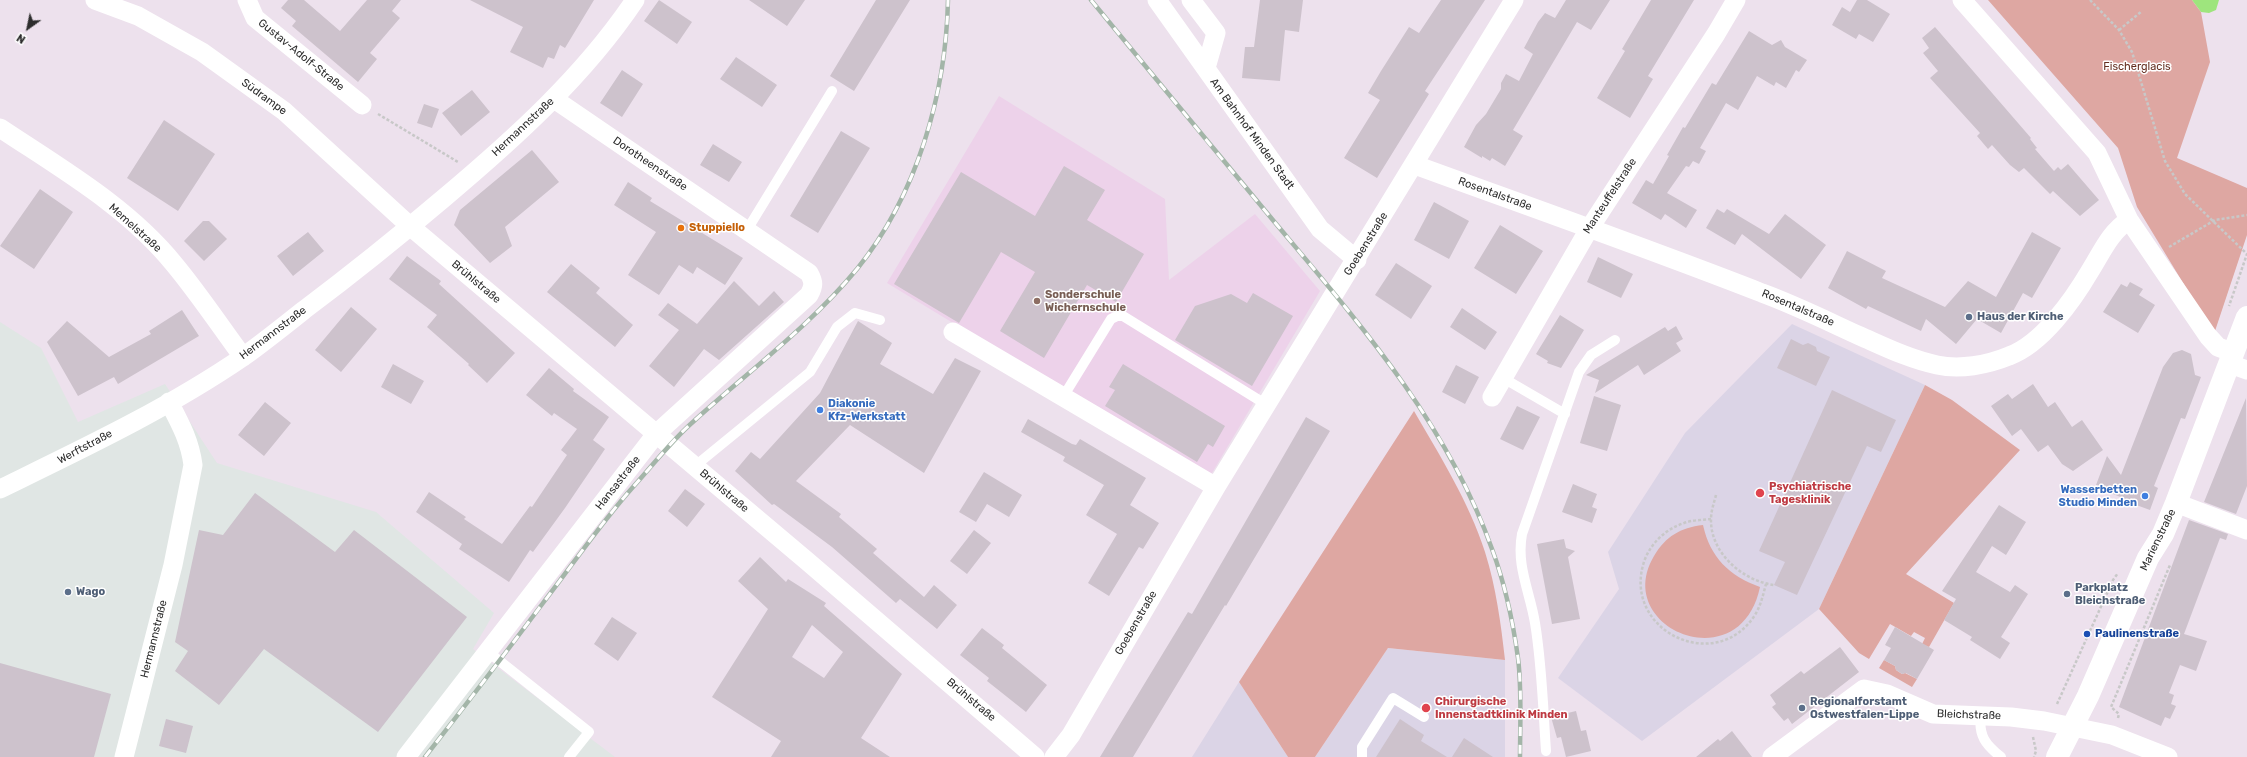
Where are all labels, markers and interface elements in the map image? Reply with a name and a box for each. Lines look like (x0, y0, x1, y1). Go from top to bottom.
north arrow (8, 8, 48, 48)
street label: Gustav-Adolf-Straße (255, 16, 347, 94)
text: N (14, 31, 28, 46)
park label: Fischerglacis (2103, 60, 2171, 74)
street label: Südrampe (239, 76, 289, 118)
street label: Am Bahnhof Minden Stadt (1207, 76, 1297, 192)
street label: Hermannstraße (489, 95, 557, 159)
street label: Dorotheenstraße (610, 134, 690, 194)
street label: Manteuffelstraße (1581, 156, 1639, 236)
street label: Rosentalstraße (1456, 175, 1534, 213)
street label: Memelstraße (106, 201, 164, 255)
street label: Goebenstraße (1341, 210, 1391, 278)
place label: Stuppiello (689, 221, 745, 235)
marker: Stuppiello (676, 223, 686, 233)
street label: Brühlstraße (449, 258, 503, 306)
street label: Rosentalstraße (1760, 287, 1836, 329)
place label: Sonderschule Wichernschule (1045, 288, 1126, 314)
marker: Sonderschule Wichernschule (1032, 296, 1042, 306)
street label: Hermannstraße (237, 304, 309, 362)
place label: Haus der Kirche (1977, 310, 2064, 324)
marker: Haus der Kirche (1964, 312, 1974, 322)
place label: Diakonie Kfz-Werkstatt (828, 397, 906, 423)
marker: Diakonie Kfz-Werkstatt (815, 405, 825, 415)
street label: Werftstraße (55, 427, 115, 467)
street label: Hansastraße (593, 453, 643, 513)
street label: Brühlstraße (697, 467, 751, 515)
place label: Psychiatrische Tagesklinik (1769, 480, 1851, 506)
place label: Wasserbetten Studio Minden (2058, 483, 2137, 509)
marker: Psychiatrische Tagesklinik (1754, 487, 1766, 499)
marker: Wasserbetten Studio Minden (2140, 491, 2150, 501)
street label: Marienstraße (2137, 507, 2179, 573)
place label: Parkplatz Bleichstraße (2075, 581, 2145, 607)
place label: Wago (76, 585, 105, 599)
marker: Wago (63, 587, 73, 597)
street label: Goebenstraße (1112, 589, 1160, 657)
marker: Parkplatz Bleichstraße (2062, 589, 2072, 599)
street label: Hermannstraße (138, 599, 170, 679)
place label: Paulinenstraße (2095, 627, 2179, 641)
marker: Paulinenstraße (2082, 629, 2092, 639)
street label: Brühlstraße (944, 676, 998, 724)
place label: Chirurgische Innenstadtklinik Minden (1435, 695, 1568, 721)
place label: Regionalforstamt Ostwestfalen-Lippe (1810, 695, 1919, 721)
marker: Chirurgische Innenstadtklinik Minden (1420, 702, 1432, 714)
marker: Regionalforstamt Ostwestfalen-Lippe (1797, 703, 1807, 713)
street label: Bleichstraße (1937, 707, 2001, 723)

